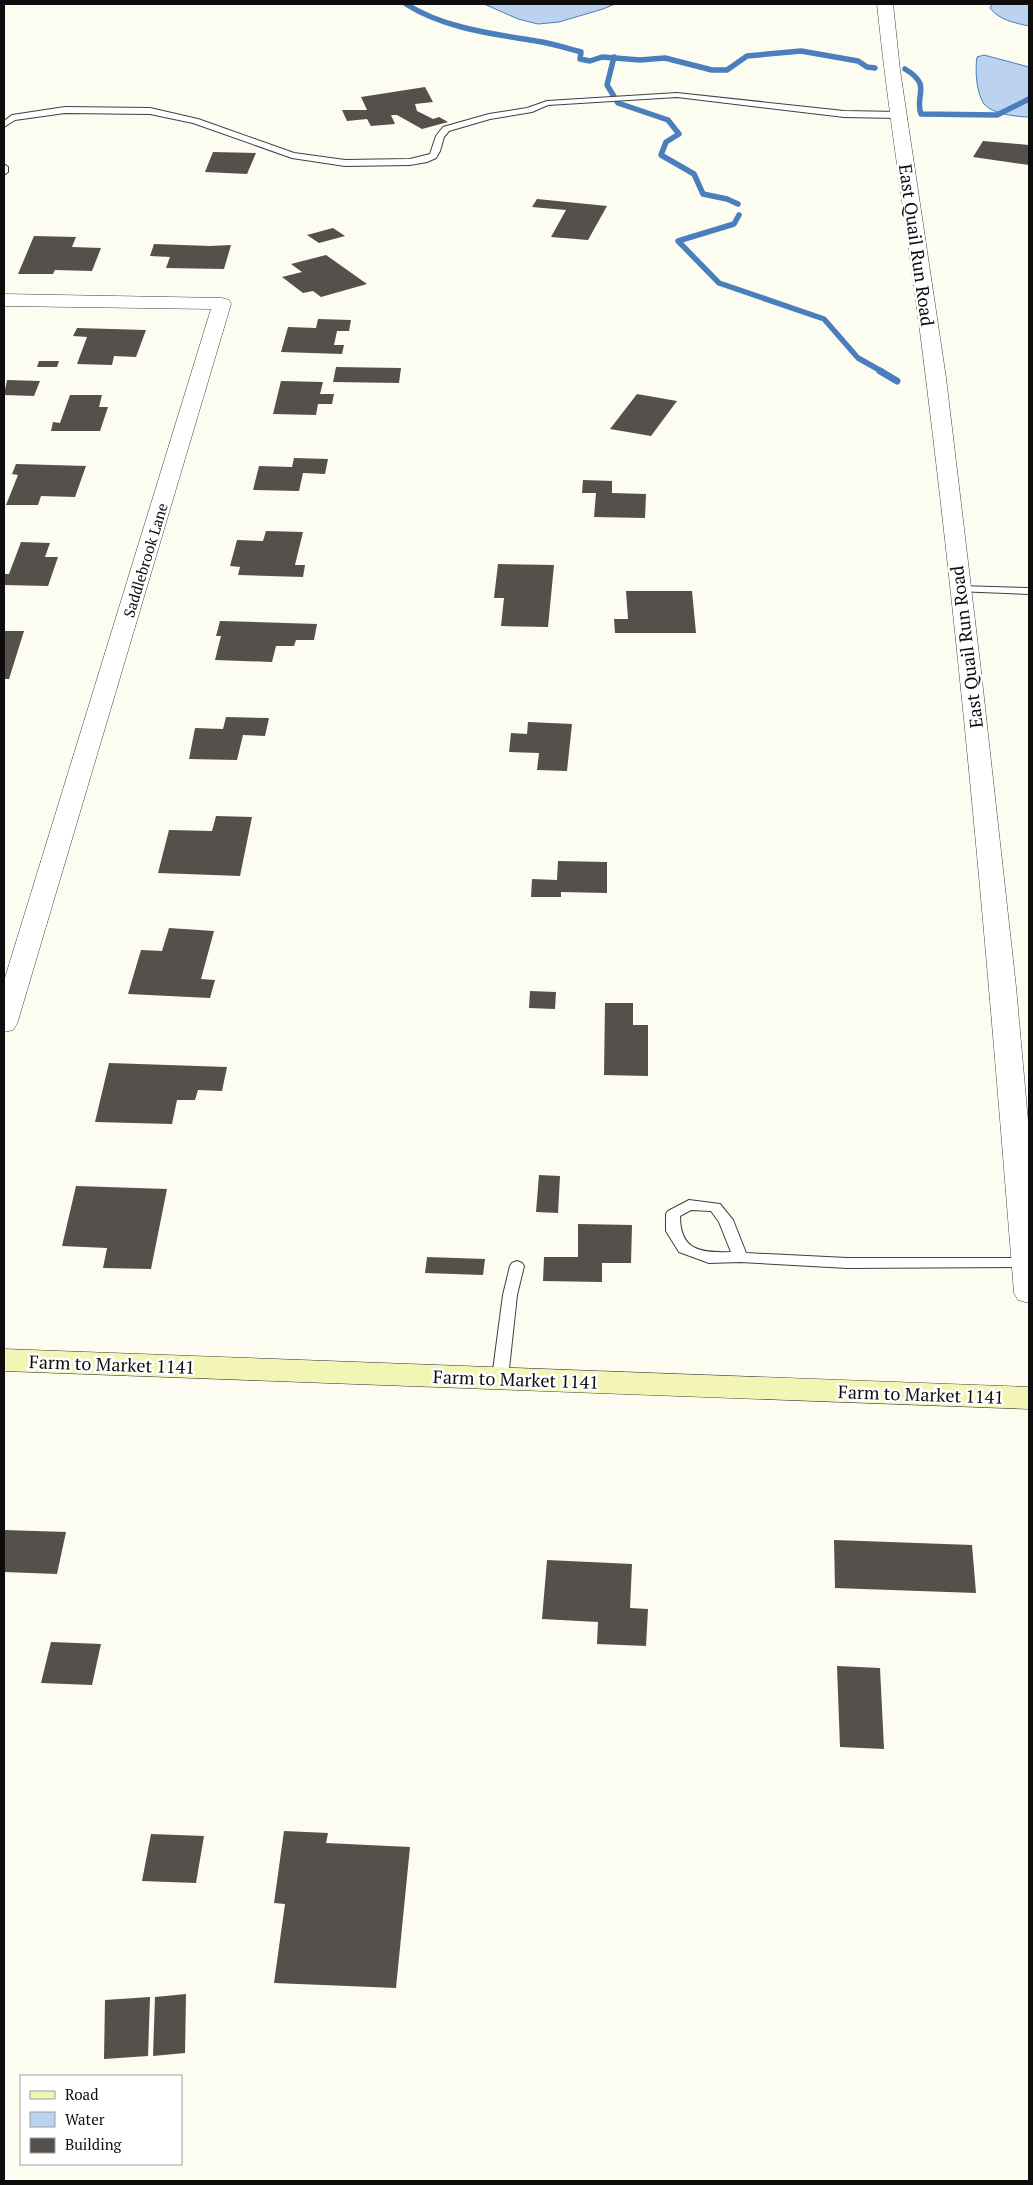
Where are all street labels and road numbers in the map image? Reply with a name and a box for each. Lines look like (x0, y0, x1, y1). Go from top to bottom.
street label: East Quail Run Road (894, 162, 940, 328)
street label: Saddlebrook Lane (118, 500, 172, 620)
street label: East Quail Run Road (944, 564, 988, 730)
street label: Farm to Market 1141 (29, 1349, 195, 1379)
street label: Farm to Market 1141 (433, 1364, 599, 1394)
street label: Farm to Market 1141 (838, 1379, 1004, 1409)

